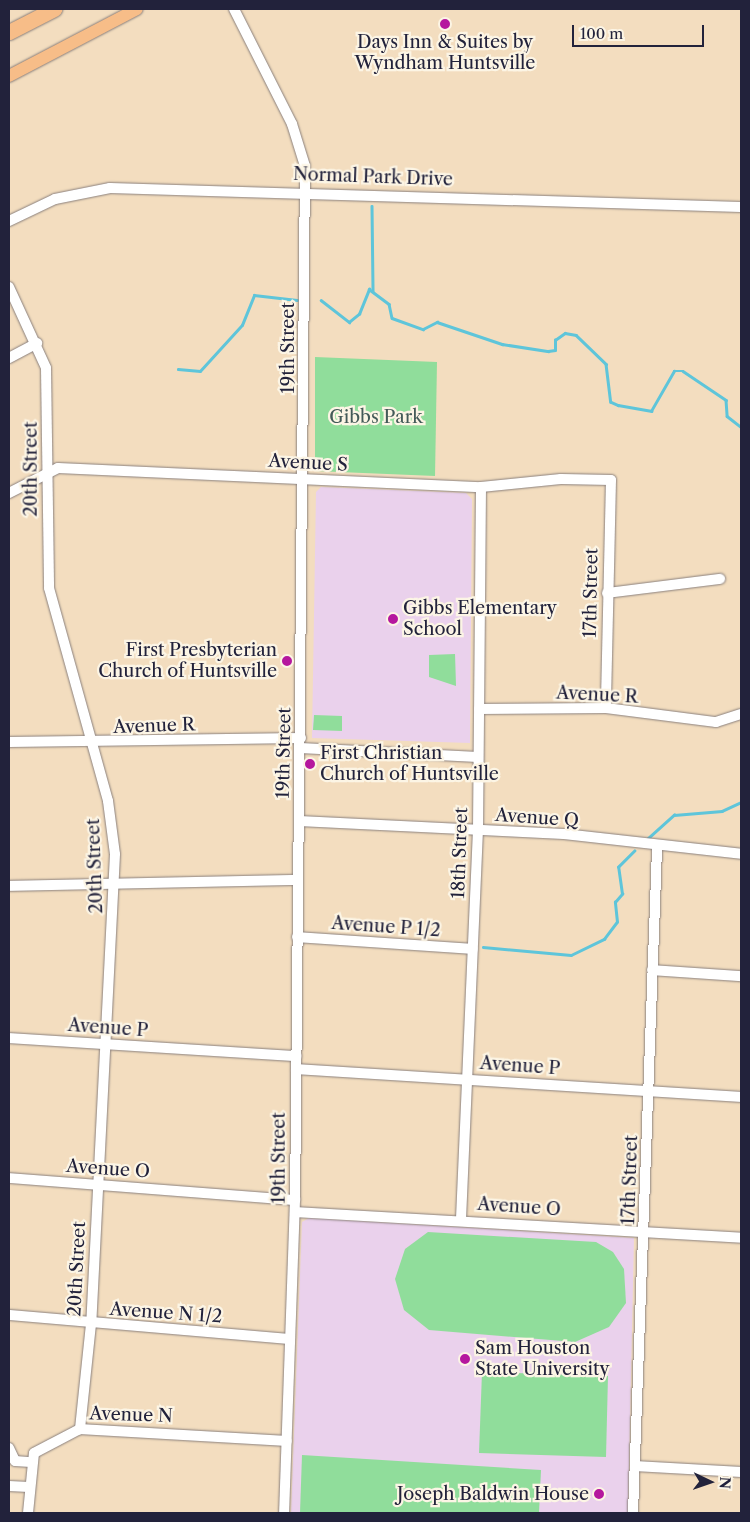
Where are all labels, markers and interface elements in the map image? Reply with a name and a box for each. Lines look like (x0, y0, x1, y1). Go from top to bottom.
scale bar (575, 15, 708, 47)
marker: Days Inn & Suites by Wyndham Huntsville (439, 18, 451, 30)
text: 100 m (580, 24, 623, 43)
place label: Days Inn & Suites by Wyndham Huntsville (355, 32, 535, 74)
street label: Normal Park Drive (293, 163, 453, 191)
street label: 19th Street (277, 302, 299, 394)
park label: Gibbs Park (329, 406, 423, 428)
street label: 20th Street (20, 421, 42, 517)
street label: Avenue S (268, 450, 348, 476)
street label: 17th Street (579, 548, 603, 638)
place label: Gibbs Elementary School (403, 598, 557, 640)
marker: Gibbs Elementary School (387, 613, 399, 625)
place label: First Presbyterian Church of Huntsville (98, 640, 277, 682)
marker: First Presbyterian Church of Huntsville (281, 655, 293, 667)
street label: Avenue R (556, 682, 638, 708)
street label: 19th Street (272, 707, 296, 799)
street label: Avenue R (113, 714, 195, 738)
place label: First Christian Church of Huntsville (320, 743, 499, 786)
marker: First Christian Church of Huntsville (304, 758, 316, 770)
street label: Avenue Q (494, 804, 580, 832)
street label: 18th Street (448, 807, 472, 899)
street label: 20th Street (83, 818, 107, 914)
street label: Avenue P 1/2 (330, 912, 442, 942)
street label: Avenue P (67, 1014, 149, 1042)
street label: Avenue P (479, 1052, 561, 1080)
street label: 19th Street (268, 1112, 290, 1204)
street label: 17th Street (618, 1135, 642, 1225)
street label: Avenue O (65, 1155, 151, 1183)
street label: Avenue O (476, 1193, 562, 1221)
street label: 20th Street (64, 1221, 90, 1317)
street label: Avenue N 1/2 (109, 1298, 223, 1328)
place label: Sam Houston State University (475, 1338, 609, 1380)
marker: Sam Houston State University (459, 1353, 471, 1365)
street label: Avenue N (89, 1403, 173, 1427)
north arrow (685, 1457, 735, 1507)
text: N (716, 1476, 734, 1489)
place label: Joseph Baldwin House (397, 1483, 589, 1505)
marker: Joseph Baldwin House (593, 1488, 605, 1500)

